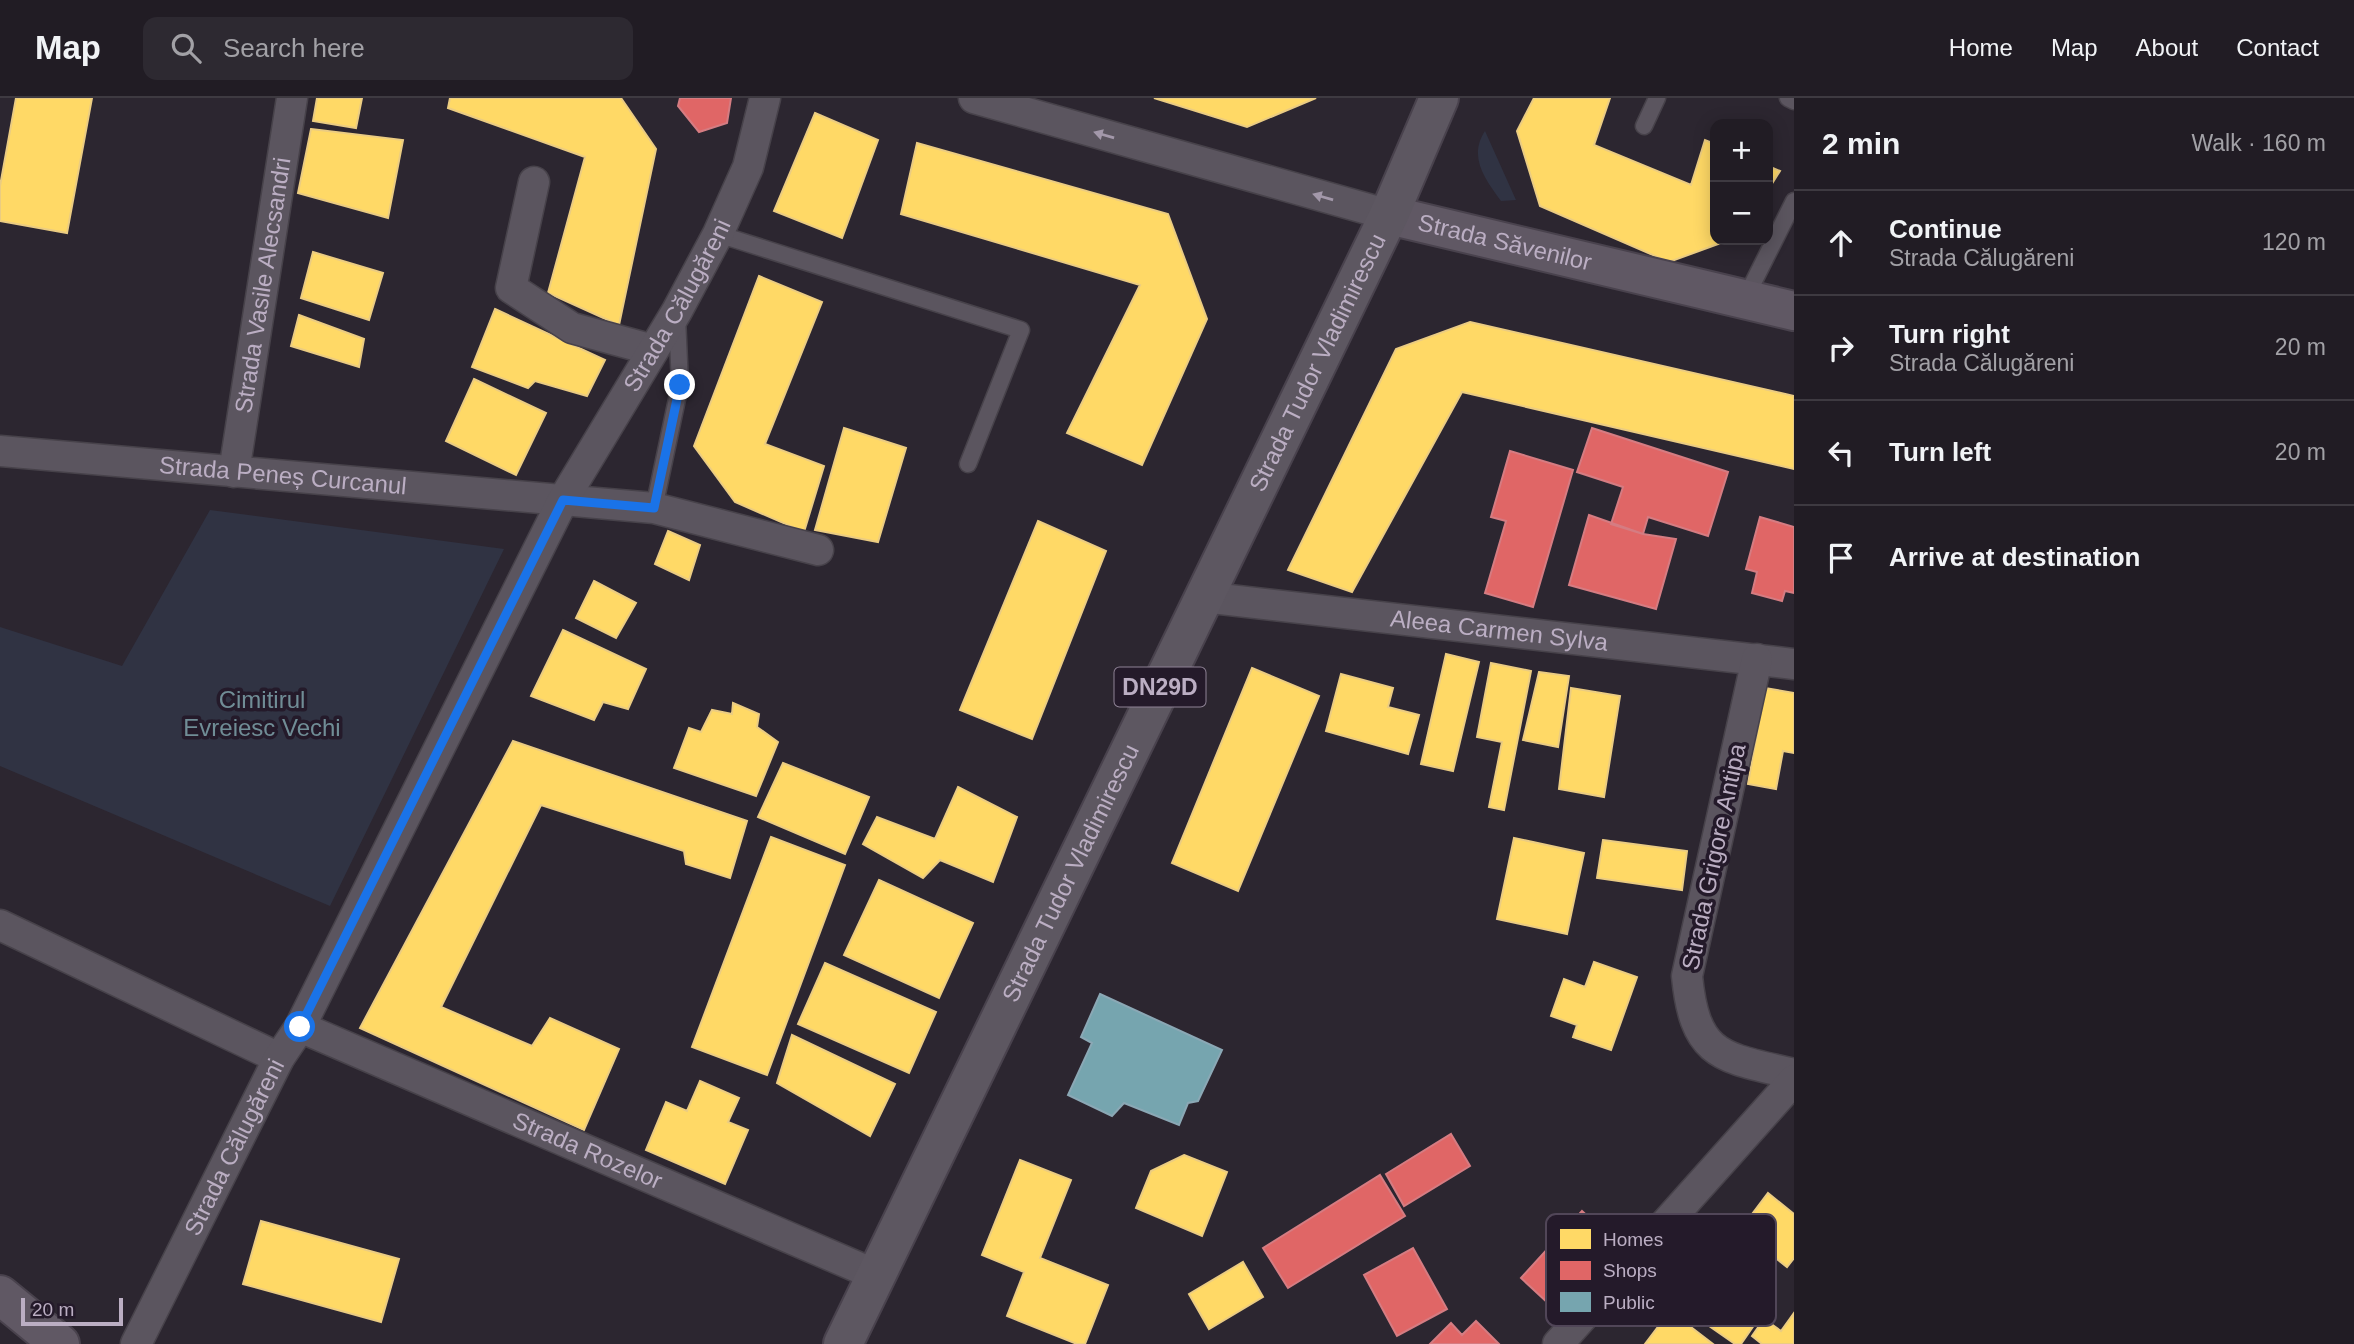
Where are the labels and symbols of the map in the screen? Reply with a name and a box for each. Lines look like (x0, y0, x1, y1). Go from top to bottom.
one-way arrow (1093, 129, 1114, 139)
street label: Strada Vasile Alecsandri (229, 155, 296, 415)
one-way arrow (1312, 191, 1333, 201)
street label: Strada Săvenilor (1415, 208, 1594, 276)
street label: Strada Călugăreni (618, 215, 736, 396)
street label: Strada Tudor Vladimirescu (1243, 229, 1391, 496)
route end (664, 369, 695, 400)
street label: Strada Peneș Curcanul (158, 451, 408, 499)
street label: Aleea Carmen Sylva (1389, 604, 1610, 656)
road number: DN29D (1114, 667, 1206, 706)
park label: Cimitirul Evreiesc Vechi (183, 686, 341, 741)
street label: Strada Tudor Vladimirescu (996, 740, 1144, 1006)
street label: Strada Grigore Antipa (1676, 741, 1751, 973)
route start (284, 1011, 315, 1042)
street label: Strada Călugăreni (179, 1054, 289, 1240)
street label: Strada Rozelor (509, 1106, 667, 1194)
legend (1546, 1214, 1776, 1326)
text: Homes (1603, 1229, 1663, 1250)
text: Shops (1603, 1260, 1657, 1281)
text: Public (1603, 1292, 1655, 1313)
scale bar (21, 1295, 122, 1327)

